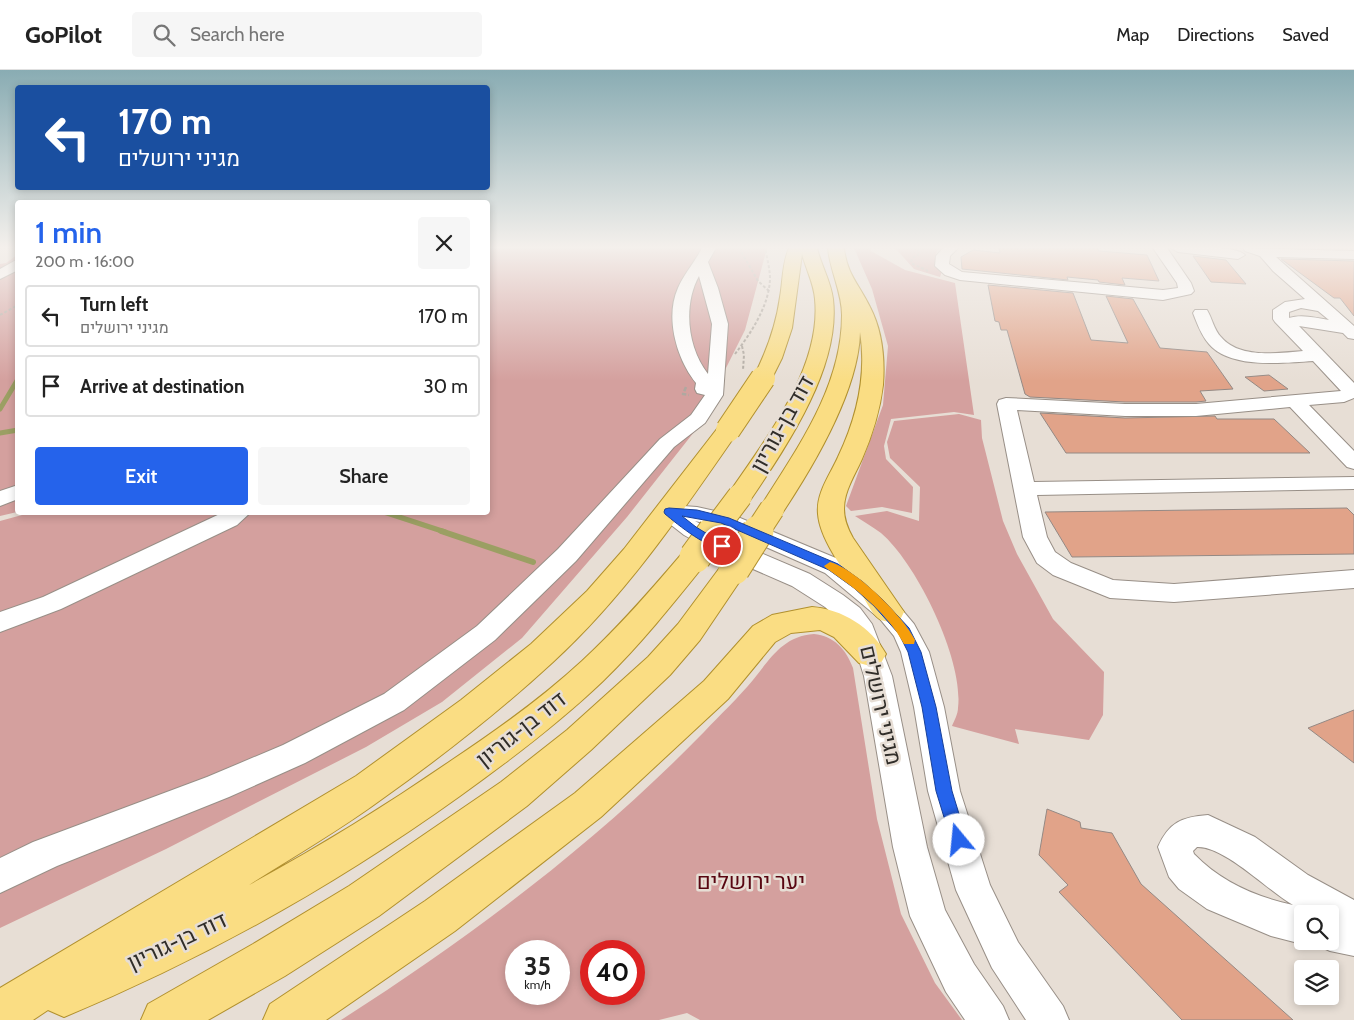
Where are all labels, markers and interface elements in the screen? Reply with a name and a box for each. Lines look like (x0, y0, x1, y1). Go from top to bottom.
search box (132, 12, 482, 57)
text: GoPilot (25, 20, 102, 49)
icon: search (150, 21, 178, 49)
text: Search here (190, 23, 284, 46)
text: Map (1116, 24, 1149, 46)
text: Directions (1177, 24, 1254, 46)
text: Saved (1282, 24, 1329, 46)
text: 170 m (118, 100, 211, 143)
icon: left (35, 105, 100, 170)
text: מגיני ירושלים (118, 145, 240, 172)
text: 1 min (35, 214, 102, 251)
button: close (418, 217, 470, 269)
text: 200 m · 16:00 (35, 252, 134, 271)
text: Turn left (80, 293, 148, 316)
icon: left (37, 302, 65, 330)
text: 170 m (418, 305, 468, 328)
text: מגיני ירושלים (80, 318, 169, 337)
street label: דוד בן-גוריון (744, 371, 820, 477)
icon: arrive (37, 372, 65, 400)
text: Arrive at destination (80, 375, 244, 398)
text: 30 m (424, 375, 468, 398)
button: Exit (35, 447, 248, 505)
button: Share (258, 447, 470, 505)
pin (701, 525, 743, 567)
icon: arrive (708, 532, 736, 560)
street label: מגיני ירושלים (854, 643, 908, 767)
street label: דוד בן-גוריון (471, 685, 571, 773)
position arrow (932, 813, 984, 865)
park label: יער ירושלים (697, 868, 805, 895)
map controls (1294, 905, 1339, 1005)
button: search (1294, 905, 1339, 950)
street label: דוד בן-גוריון (123, 906, 231, 976)
speed limit sign: 40 (580, 940, 645, 1005)
text: 35 (524, 951, 551, 981)
button: layers (1294, 960, 1339, 1005)
text: km/h (524, 977, 551, 992)

